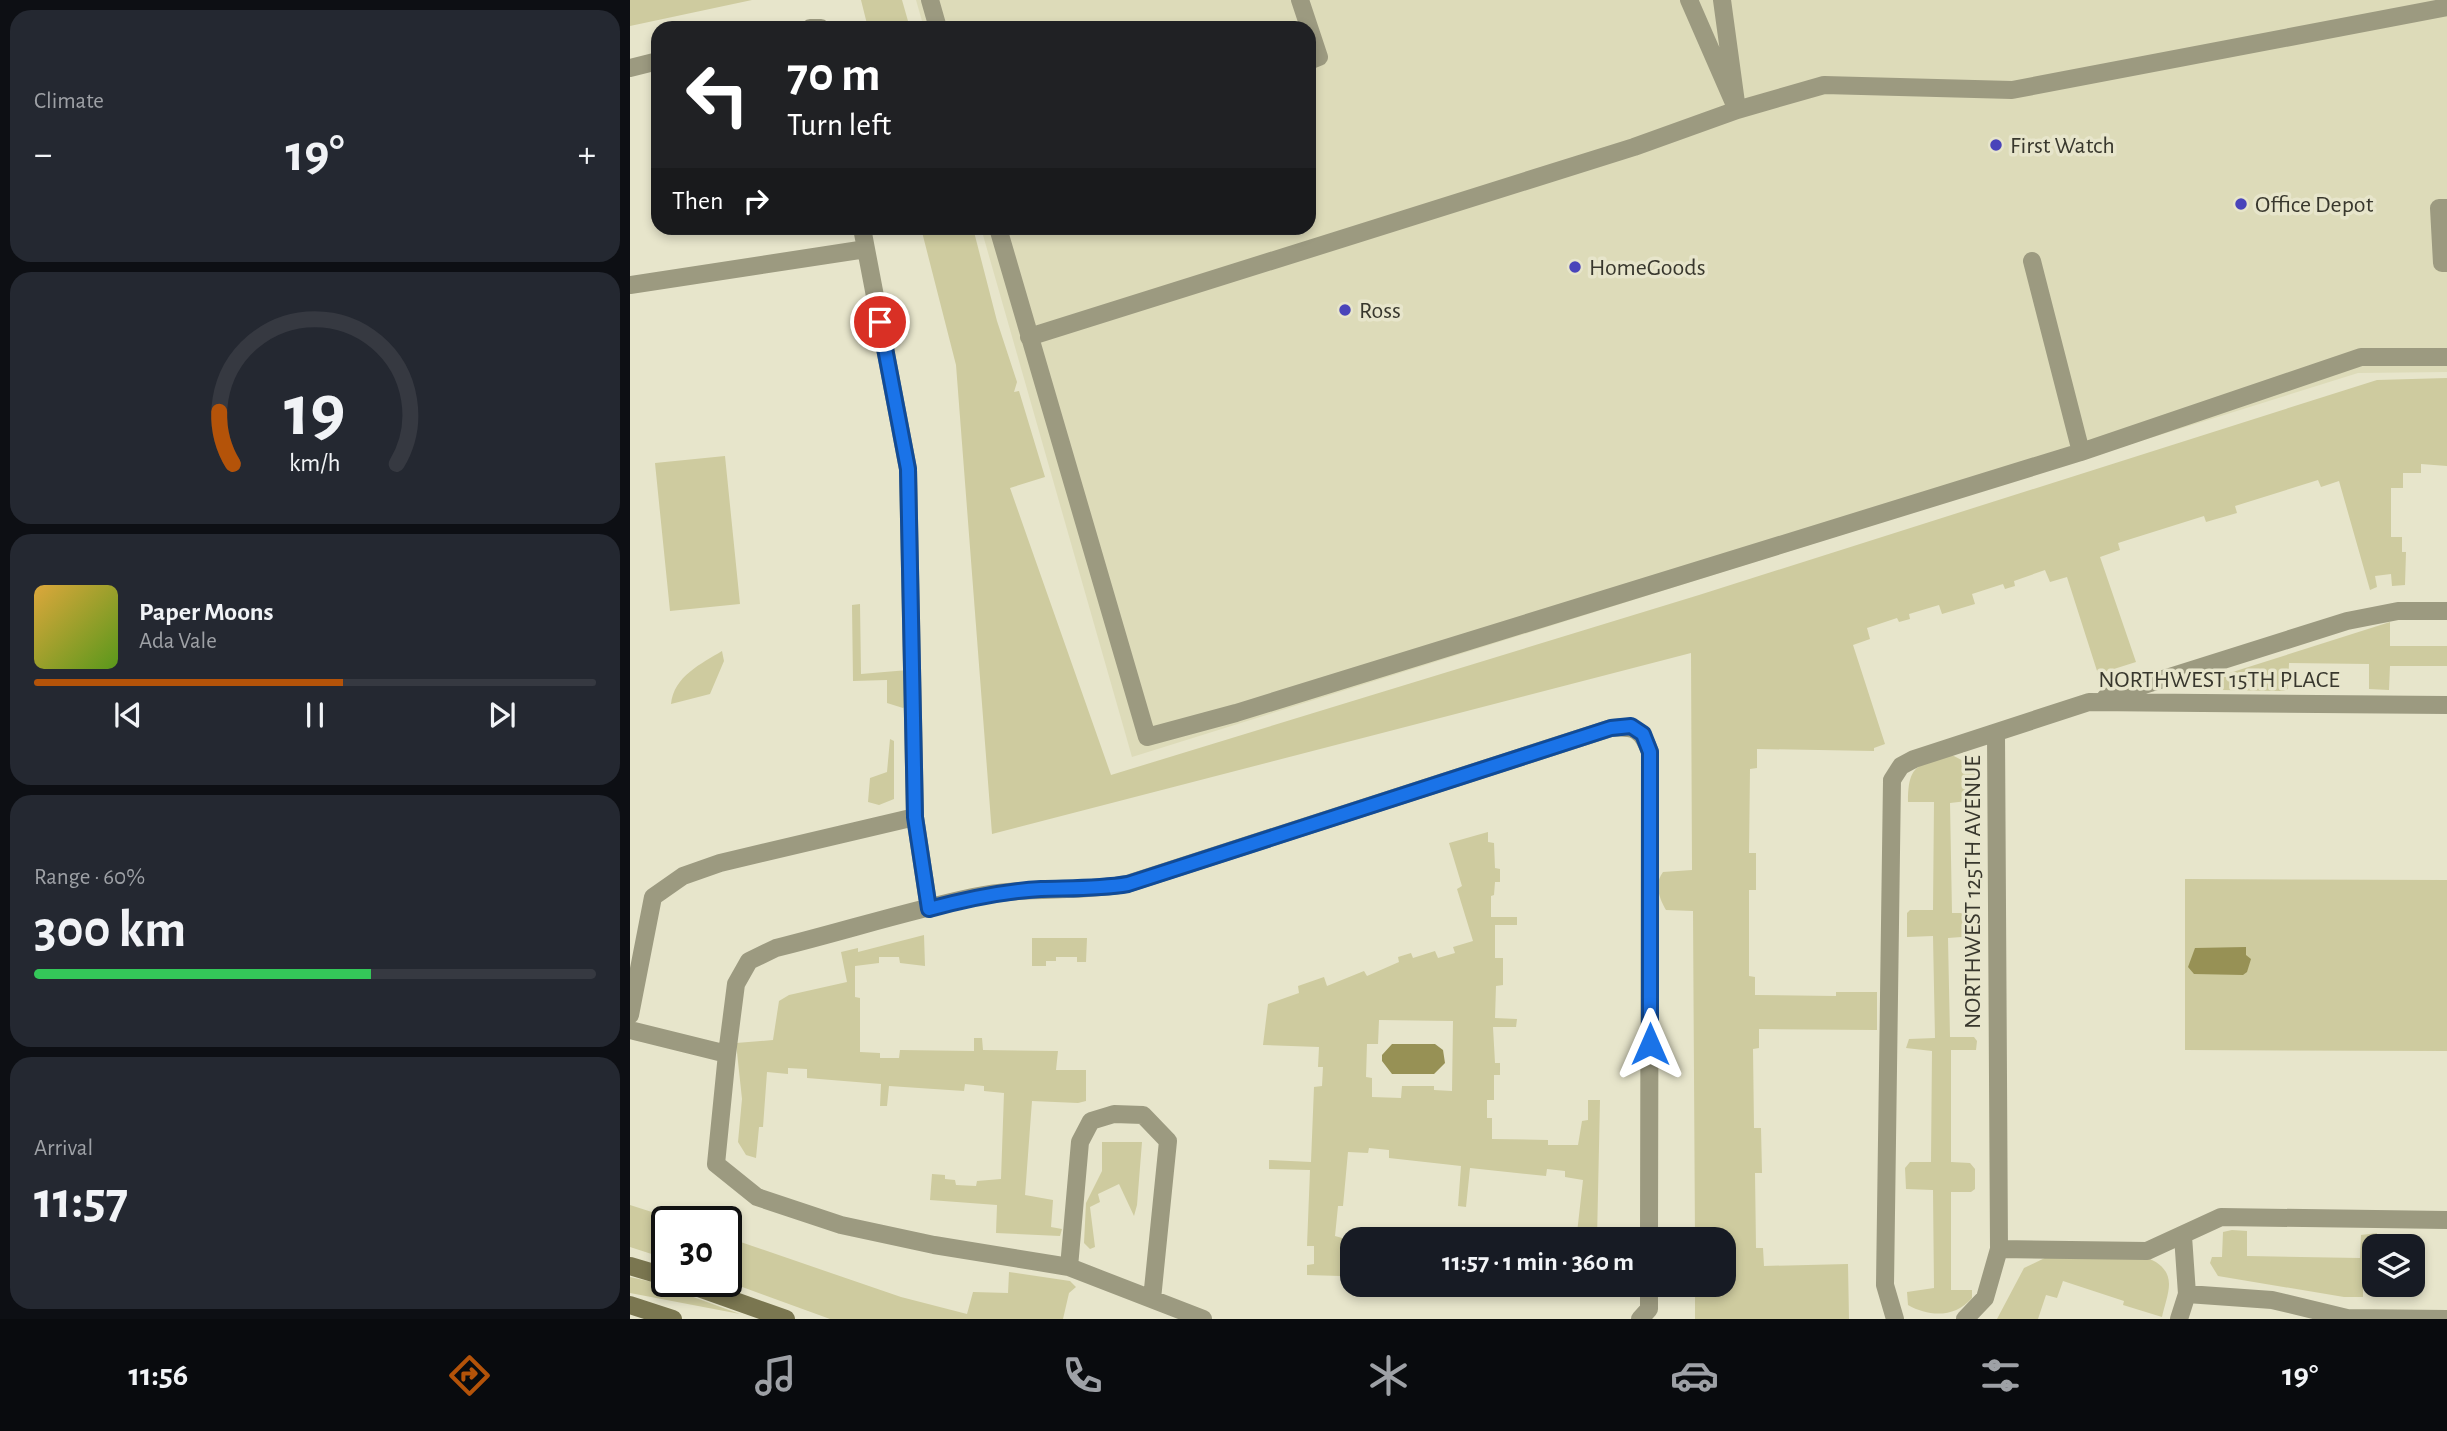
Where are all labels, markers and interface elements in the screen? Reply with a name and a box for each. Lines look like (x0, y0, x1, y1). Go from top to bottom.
icon: left (672, 49, 763, 140)
text: 70 m (787, 51, 881, 100)
text: Climate (34, 90, 104, 113)
text: Turn left (787, 109, 891, 141)
text: 19° (285, 128, 345, 180)
place label: First Watch (2010, 134, 2115, 158)
text: − (34, 136, 52, 174)
text: + (578, 136, 596, 174)
marker: First Watch (1988, 137, 2004, 153)
icon: right (737, 182, 775, 220)
text: Then (672, 188, 723, 214)
place label: Office Depot (2255, 193, 2374, 217)
marker: Office Depot (2233, 196, 2249, 212)
place label: HomeGoods (1589, 256, 1706, 280)
marker: HomeGoods (1567, 259, 1583, 275)
pin (850, 292, 910, 352)
place label: Ross (1359, 299, 1401, 323)
marker: Ross (1337, 302, 1353, 318)
icon: arrive (861, 303, 899, 341)
text: 19 (284, 376, 346, 449)
text: km/h (289, 450, 341, 475)
text: Paper Moons (139, 599, 274, 625)
text: Ada Vale (139, 630, 217, 653)
street label: NORTHWEST 15TH PLACE (2098, 668, 2340, 692)
icon: previous (109, 696, 147, 734)
icon: pause (296, 696, 334, 734)
icon: next (483, 696, 521, 734)
street label: NORTHWEST 125TH AVENUE (1961, 755, 1985, 1029)
text: Range · 60% (34, 866, 145, 889)
text: 300 km (34, 904, 186, 956)
position arrow (1613, 1007, 1687, 1081)
text: Arrival (34, 1137, 93, 1160)
text: 11:57 (34, 1175, 128, 1227)
speed limit sign: 30 (651, 1206, 742, 1297)
map controls (2362, 1234, 2425, 1297)
button: layers (2362, 1234, 2425, 1297)
text: 11:57 · 1 min · 360 m (1442, 1249, 1634, 1275)
icon: directions (445, 1351, 494, 1400)
icon: music (751, 1351, 800, 1400)
icon: phone (1058, 1351, 1107, 1400)
icon: climate (1364, 1351, 1413, 1400)
icon: car (1670, 1351, 1719, 1400)
icon: filters (1976, 1351, 2025, 1400)
text: 11:56 (129, 1359, 188, 1391)
text: 19° (2282, 1359, 2318, 1391)

